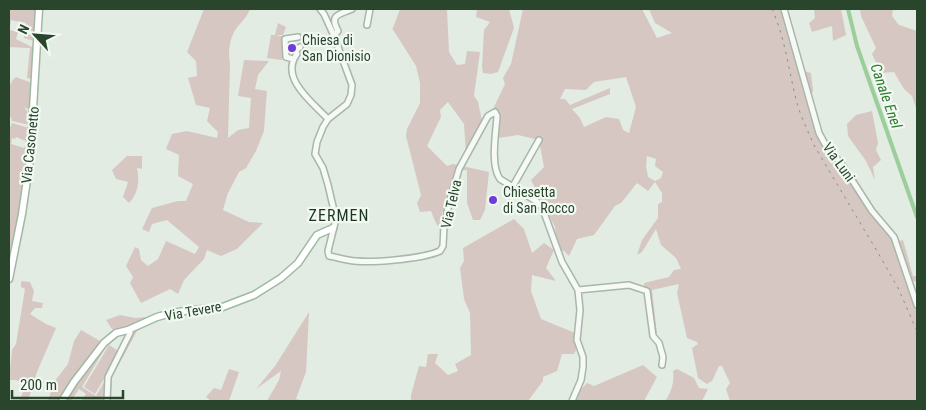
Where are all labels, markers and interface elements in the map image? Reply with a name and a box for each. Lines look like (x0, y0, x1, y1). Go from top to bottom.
north arrow (10, 10, 60, 60)
text: N (14, 22, 32, 37)
place label: Chiesa di San Dionisio (302, 32, 371, 64)
marker: Chiesa di San Dionisio (286, 42, 298, 54)
water label: Canale Enel (867, 61, 906, 131)
street label: Via Casonetto (18, 106, 42, 184)
street label: Via Luni (820, 139, 858, 185)
street label: Via Telva (438, 178, 464, 230)
place label: Chiesetta di San Rocco (503, 184, 575, 216)
marker: Chiesetta di San Rocco (487, 194, 499, 206)
district label: ZERMEN (309, 206, 369, 225)
street label: Via Tevere (164, 298, 223, 324)
scale bar (12, 368, 124, 400)
text: 200 m (20, 376, 57, 394)

